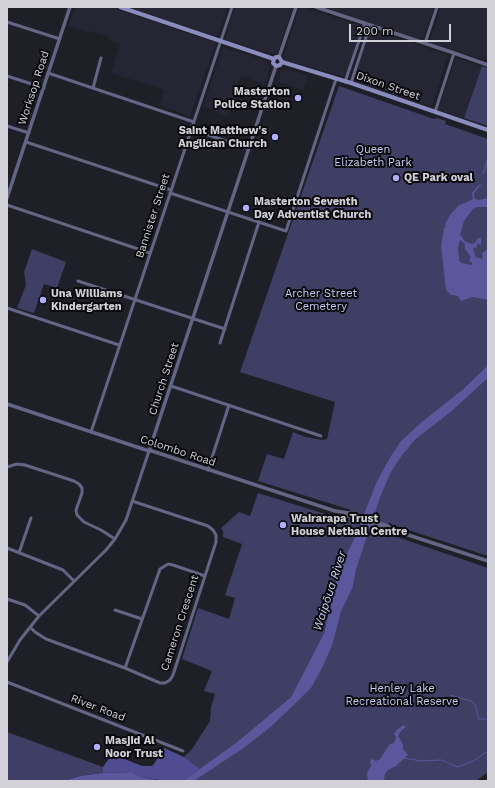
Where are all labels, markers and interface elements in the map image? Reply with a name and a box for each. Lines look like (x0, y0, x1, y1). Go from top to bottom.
scale bar (351, 16, 453, 42)
text: 200 m (356, 24, 393, 38)
street label: Worksop Road (16, 49, 52, 127)
street label: Dixon Street (354, 69, 422, 103)
place label: Masterton Police Station (214, 85, 290, 111)
marker: Masterton Police Station (293, 93, 303, 103)
place label: Saint Matthew's Anglican Church (178, 124, 267, 150)
marker: Saint Matthew's Anglican Church (270, 132, 280, 142)
park label: Queen Elizabeth Park (334, 143, 412, 169)
place label: QE Park oval (404, 171, 473, 185)
street label: Bannister Street (133, 172, 173, 260)
marker: QE Park oval (391, 173, 401, 183)
place label: Masterton Seventh Day Adventist Church (254, 195, 371, 221)
marker: Masterton Seventh Day Adventist Church (241, 203, 251, 213)
place label: Una Williams Kindergarten (51, 287, 122, 313)
park label: Archer Street Cemetery (285, 287, 357, 313)
marker: Una Williams Kindergarten (38, 295, 48, 305)
street label: Church Street (146, 341, 182, 417)
street label: Colombo Road (139, 433, 217, 469)
place label: Wairarapa Trust House Netball Centre (291, 512, 407, 538)
marker: Wairarapa Trust House Netball Centre (278, 520, 288, 530)
water label: Waipōua River (310, 549, 350, 633)
street label: Cameron Crescent (158, 573, 202, 673)
park label: Henley Lake Recreational Reserve (346, 682, 458, 708)
street label: River Road (69, 692, 127, 724)
place label: Masjid Al Noor Trust (105, 734, 163, 760)
marker: Masjid Al Noor Trust (92, 742, 102, 752)

